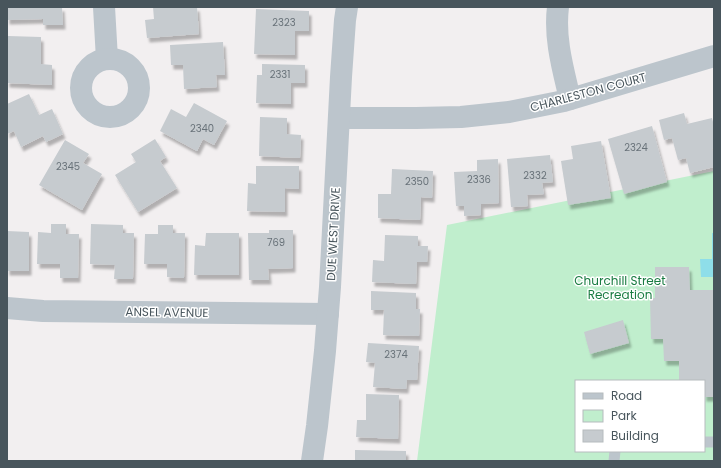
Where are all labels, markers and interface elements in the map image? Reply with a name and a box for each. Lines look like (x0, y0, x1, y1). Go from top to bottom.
house number: 2323 (272, 15, 296, 30)
house number: 2331 (270, 67, 290, 82)
street label: CHARLESTON COURT (528, 68, 648, 116)
house number: 2340 (190, 121, 214, 136)
house number: 2324 (624, 140, 648, 155)
house number: 2345 (56, 159, 80, 174)
house number: 2332 (523, 168, 547, 183)
house number: 2336 (467, 172, 491, 187)
house number: 2350 (405, 174, 429, 189)
street label: DUE WEST DRIVE (322, 187, 344, 281)
house number: 769 (267, 235, 285, 250)
park label: Churchill Street Recreation (574, 272, 666, 303)
street label: ANSEL AVENUE (125, 303, 209, 321)
house number: 2374 (384, 347, 408, 362)
legend (575, 380, 705, 452)
text: Road (611, 387, 642, 404)
text: Park (611, 407, 638, 424)
text: Building (611, 427, 659, 444)

